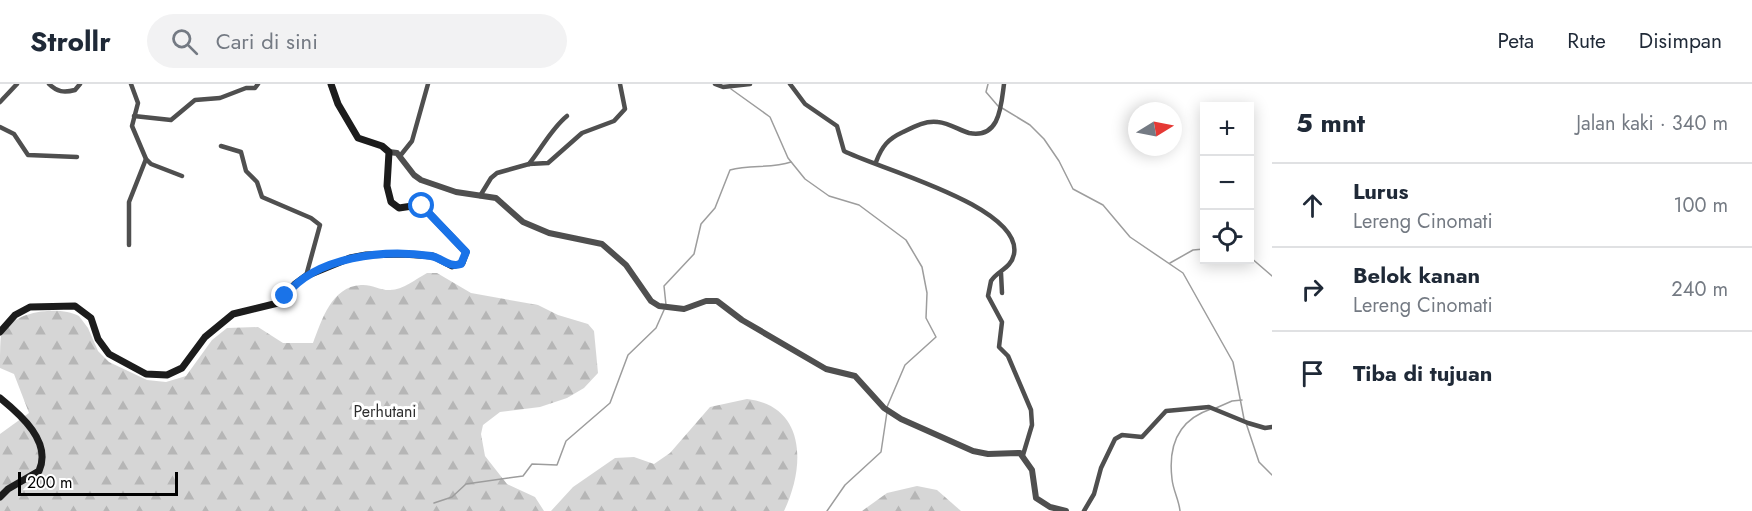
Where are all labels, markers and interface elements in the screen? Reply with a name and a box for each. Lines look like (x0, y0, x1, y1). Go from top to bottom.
search box (147, 14, 567, 68)
text: Strollr (30, 21, 111, 62)
icon: search (168, 25, 201, 58)
text: Cari di sini (216, 25, 318, 57)
text: Peta (1497, 26, 1534, 56)
text: Rute (1567, 26, 1606, 56)
text: Disimpan (1639, 26, 1722, 56)
north arrow (1128, 102, 1182, 156)
map controls (1200, 102, 1254, 264)
button: + (1200, 102, 1254, 156)
text: 5 mnt (1296, 104, 1365, 142)
text: Jalan kaki · 340 m (1576, 109, 1728, 138)
button: − (1200, 156, 1254, 210)
text: Lurus (1353, 175, 1409, 207)
icon: ahead (1296, 189, 1329, 222)
text: 100 m (1673, 191, 1728, 220)
route start (408, 192, 434, 218)
text: Lereng Cinomati (1353, 207, 1493, 236)
button: locate (1200, 210, 1254, 264)
text: Belok kanan (1353, 259, 1480, 291)
icon: right (1296, 273, 1329, 306)
text: 240 m (1671, 275, 1728, 304)
route end (271, 282, 297, 308)
text: Lereng Cinomati (1353, 291, 1493, 320)
icon: arrive (1296, 357, 1329, 390)
text: Tiba di tujuan (1353, 357, 1492, 389)
park label: Perhutani (354, 400, 416, 423)
scale bar (18, 469, 178, 496)
text: 200 m (27, 471, 73, 494)

